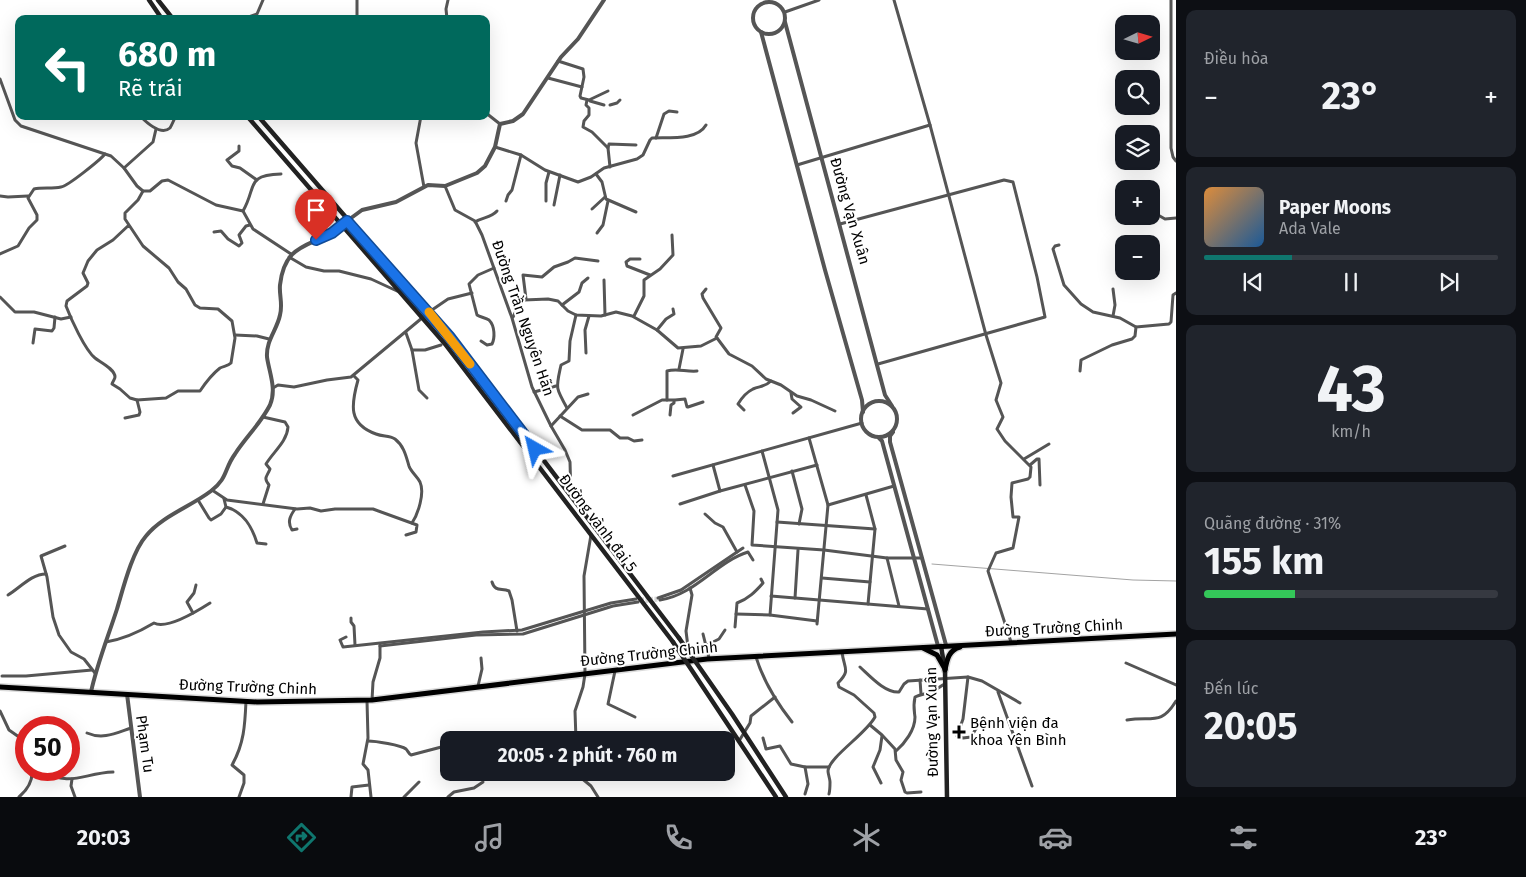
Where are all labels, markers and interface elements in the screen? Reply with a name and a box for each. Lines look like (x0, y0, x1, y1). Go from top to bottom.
north arrow (1115, 15, 1160, 60)
map controls (1115, 15, 1160, 280)
text: 680 m (118, 33, 216, 75)
icon: left (35, 35, 100, 100)
text: Điều hòa (1204, 49, 1269, 68)
button: search (1115, 70, 1160, 115)
text: 23° (1322, 73, 1381, 119)
text: Rẽ trái (118, 75, 183, 102)
text: − (1204, 81, 1218, 114)
text: + (1484, 81, 1498, 114)
button: layers (1115, 125, 1160, 170)
street label: Đường Vạn Xuân (826, 155, 874, 267)
button: + (1115, 180, 1160, 225)
pin (295, 189, 337, 240)
icon: arrive (302, 196, 330, 224)
text: Paper Moons (1279, 196, 1391, 219)
text: Ada Vale (1279, 219, 1341, 238)
button: − (1115, 235, 1160, 280)
street label: Đường Trần Nguyên Hãn (488, 238, 558, 398)
icon: previous (1239, 268, 1267, 296)
icon: pause (1337, 268, 1365, 296)
icon: next (1435, 268, 1463, 296)
text: 43 (1316, 350, 1386, 428)
position arrow (508, 422, 560, 474)
text: km/h (1331, 422, 1371, 441)
street label: Đường vành đai 5 (555, 471, 641, 575)
text: Quãng đường · 31% (1204, 514, 1341, 533)
text: 155 km (1204, 538, 1324, 584)
street label: Đường Trường Chinh (985, 615, 1123, 641)
street label: Đường Trường Chinh (579, 638, 719, 670)
street label: Đường Vạn Xuân (922, 667, 942, 777)
street label: Đường Trường Chinh (179, 676, 317, 698)
text: Đến lúc (1204, 679, 1258, 698)
text: 20:05 (1204, 703, 1298, 749)
street label: Phạm Tu (132, 714, 158, 774)
place label: Bệnh viện đa khoa Yên Bình (970, 714, 1066, 749)
speed limit sign: 50 (15, 716, 80, 781)
marker: Bệnh viện đa khoa Yên Bình (952, 725, 966, 739)
text: 20:05 · 2 phút · 760 m (498, 744, 677, 767)
icon: directions (284, 820, 319, 855)
icon: music (472, 820, 507, 855)
icon: phone (661, 820, 696, 855)
icon: climate (849, 820, 884, 855)
icon: car (1038, 820, 1073, 855)
icon: filters (1226, 820, 1261, 855)
text: 20:03 (77, 824, 130, 851)
text: 23° (1415, 824, 1449, 851)

